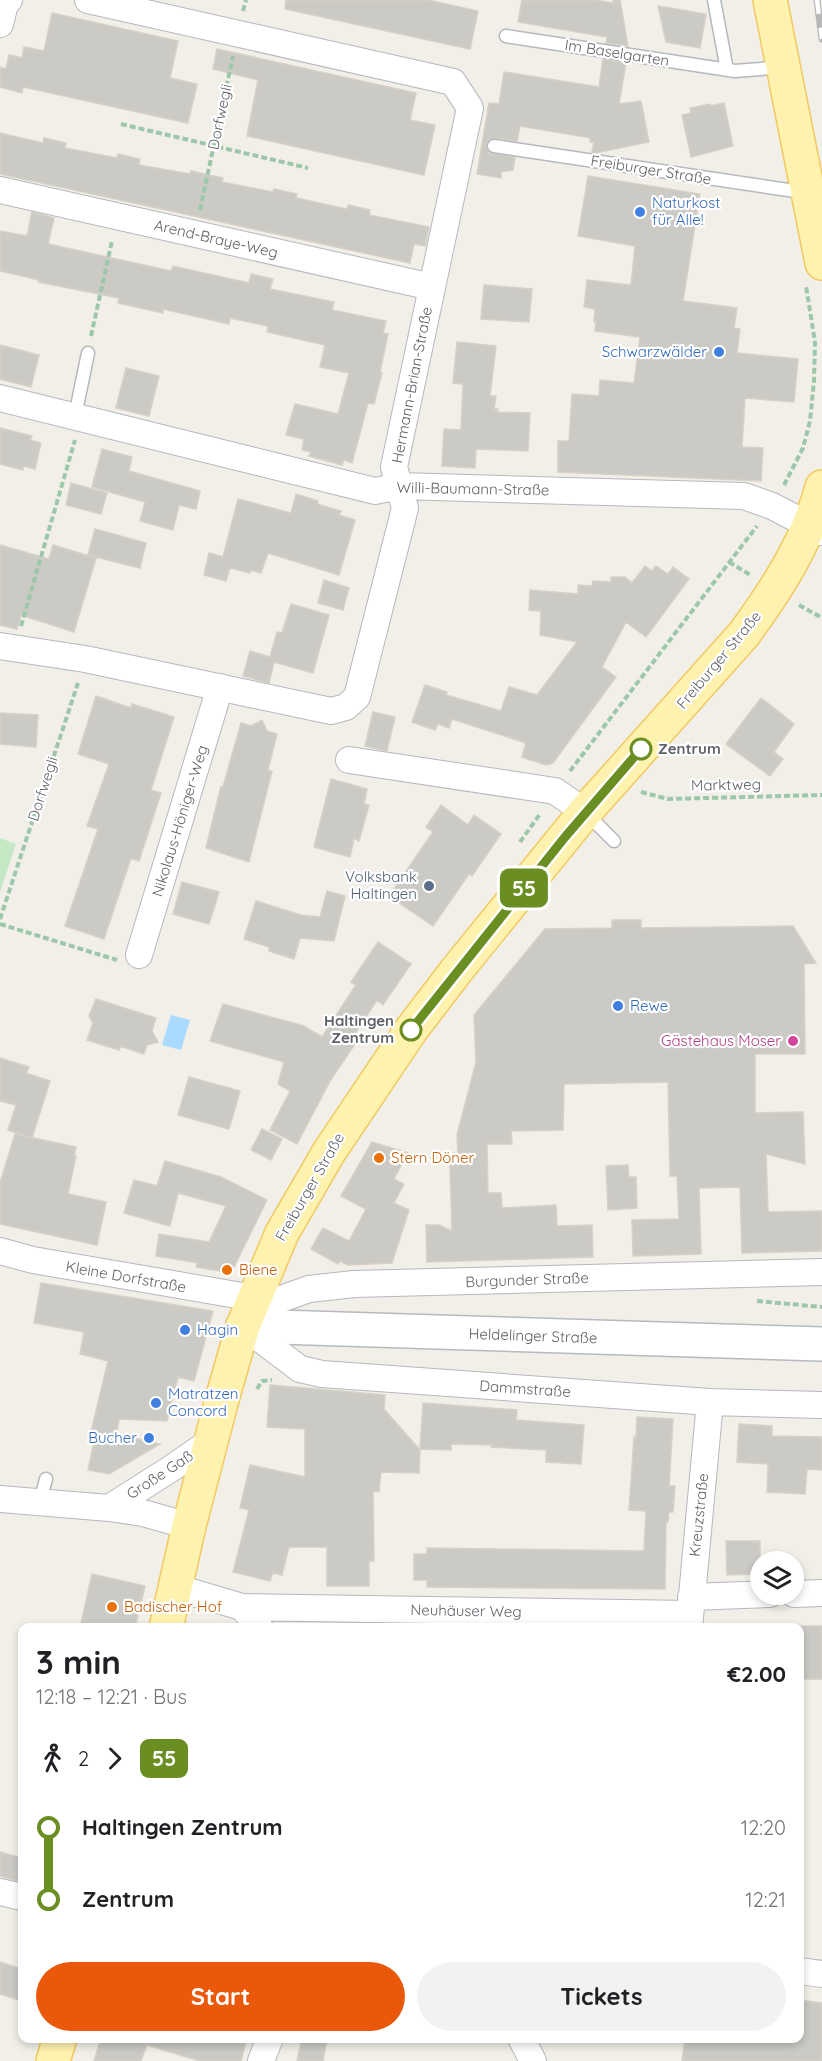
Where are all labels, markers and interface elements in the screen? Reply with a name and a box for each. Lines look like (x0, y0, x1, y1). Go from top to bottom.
street label: Im Baselgarten (563, 35, 671, 70)
street label: Dorfwegli (203, 82, 236, 152)
street label: Freiburger Straße (589, 151, 713, 188)
place label: Naturkost für Alle! (652, 193, 720, 229)
marker: Naturkost für Alle! (633, 205, 647, 219)
street label: Arend-Braye-Weg (152, 215, 280, 262)
street label: Hermann-Brian-Straße (387, 305, 436, 465)
place label: Schwarzwälder (602, 342, 707, 361)
marker: Schwarzwälder (712, 345, 726, 359)
street label: Willi-Baumann-Straße (397, 478, 549, 499)
street label: Freiburger Straße (672, 607, 765, 712)
marker: Zentrum (630, 738, 652, 760)
place label: Zentrum (658, 739, 721, 758)
street label: Nikolaus-Höniger-Weg (147, 743, 212, 899)
street label: Dorfwegli (23, 754, 62, 824)
street label: Marktweg (691, 774, 761, 795)
place label: Volksbank Haltingen (345, 867, 417, 903)
line badge: 55 (497, 868, 551, 908)
text: 55 (512, 875, 536, 901)
marker: Volksbank Haltingen (422, 879, 436, 893)
place label: Rewe (630, 996, 668, 1015)
marker: Rewe (611, 999, 625, 1013)
place label: Haltingen Zentrum (324, 1011, 394, 1047)
marker: Haltingen Zentrum (400, 1019, 422, 1041)
place label: Gästehaus Moser (661, 1031, 781, 1050)
marker: Gästehaus Moser (786, 1034, 800, 1048)
street label: Freiburger Straße (271, 1129, 348, 1244)
place label: Stern Döner (391, 1148, 474, 1167)
marker: Stern Döner (372, 1151, 386, 1165)
street label: Kleine Dorfstraße (64, 1257, 188, 1296)
place label: Biene (239, 1260, 278, 1279)
marker: Biene (220, 1263, 234, 1277)
street label: Burgunder Straße (465, 1268, 589, 1291)
place label: Hagin (197, 1320, 238, 1339)
marker: Hagin (178, 1323, 192, 1337)
street label: Heldelinger Straße (468, 1324, 598, 1347)
street label: Dammstraße (479, 1376, 571, 1401)
place label: Matratzen Concord (168, 1384, 239, 1420)
marker: Matratzen Concord (149, 1396, 163, 1410)
place label: Bucher (88, 1428, 137, 1447)
marker: Bucher (142, 1431, 156, 1445)
street label: Große Gaß (123, 1446, 197, 1503)
street label: Kreuzstraße (685, 1472, 712, 1558)
map controls (750, 1551, 804, 1605)
button: layers (750, 1551, 804, 1605)
place label: Badischer Hof (124, 1597, 223, 1616)
marker: Badischer Hof (105, 1600, 119, 1614)
street label: Neuhäuser Weg (410, 1600, 522, 1621)
text: 3 min (36, 1641, 121, 1682)
text: €2.00 (727, 1660, 786, 1688)
text: 12:18 – 12:21 · Bus (36, 1684, 187, 1709)
icon: walk (36, 1742, 69, 1775)
icon: forward (98, 1742, 131, 1775)
text: 55 (152, 1745, 176, 1771)
text: 2 (78, 1746, 89, 1771)
text: Haltingen Zentrum (82, 1813, 283, 1841)
text: 12:20 (741, 1815, 786, 1840)
text: Zentrum (82, 1885, 174, 1913)
text: 12:21 (745, 1887, 786, 1912)
button: Start (36, 1962, 405, 2031)
button: Tickets (417, 1962, 786, 2031)

